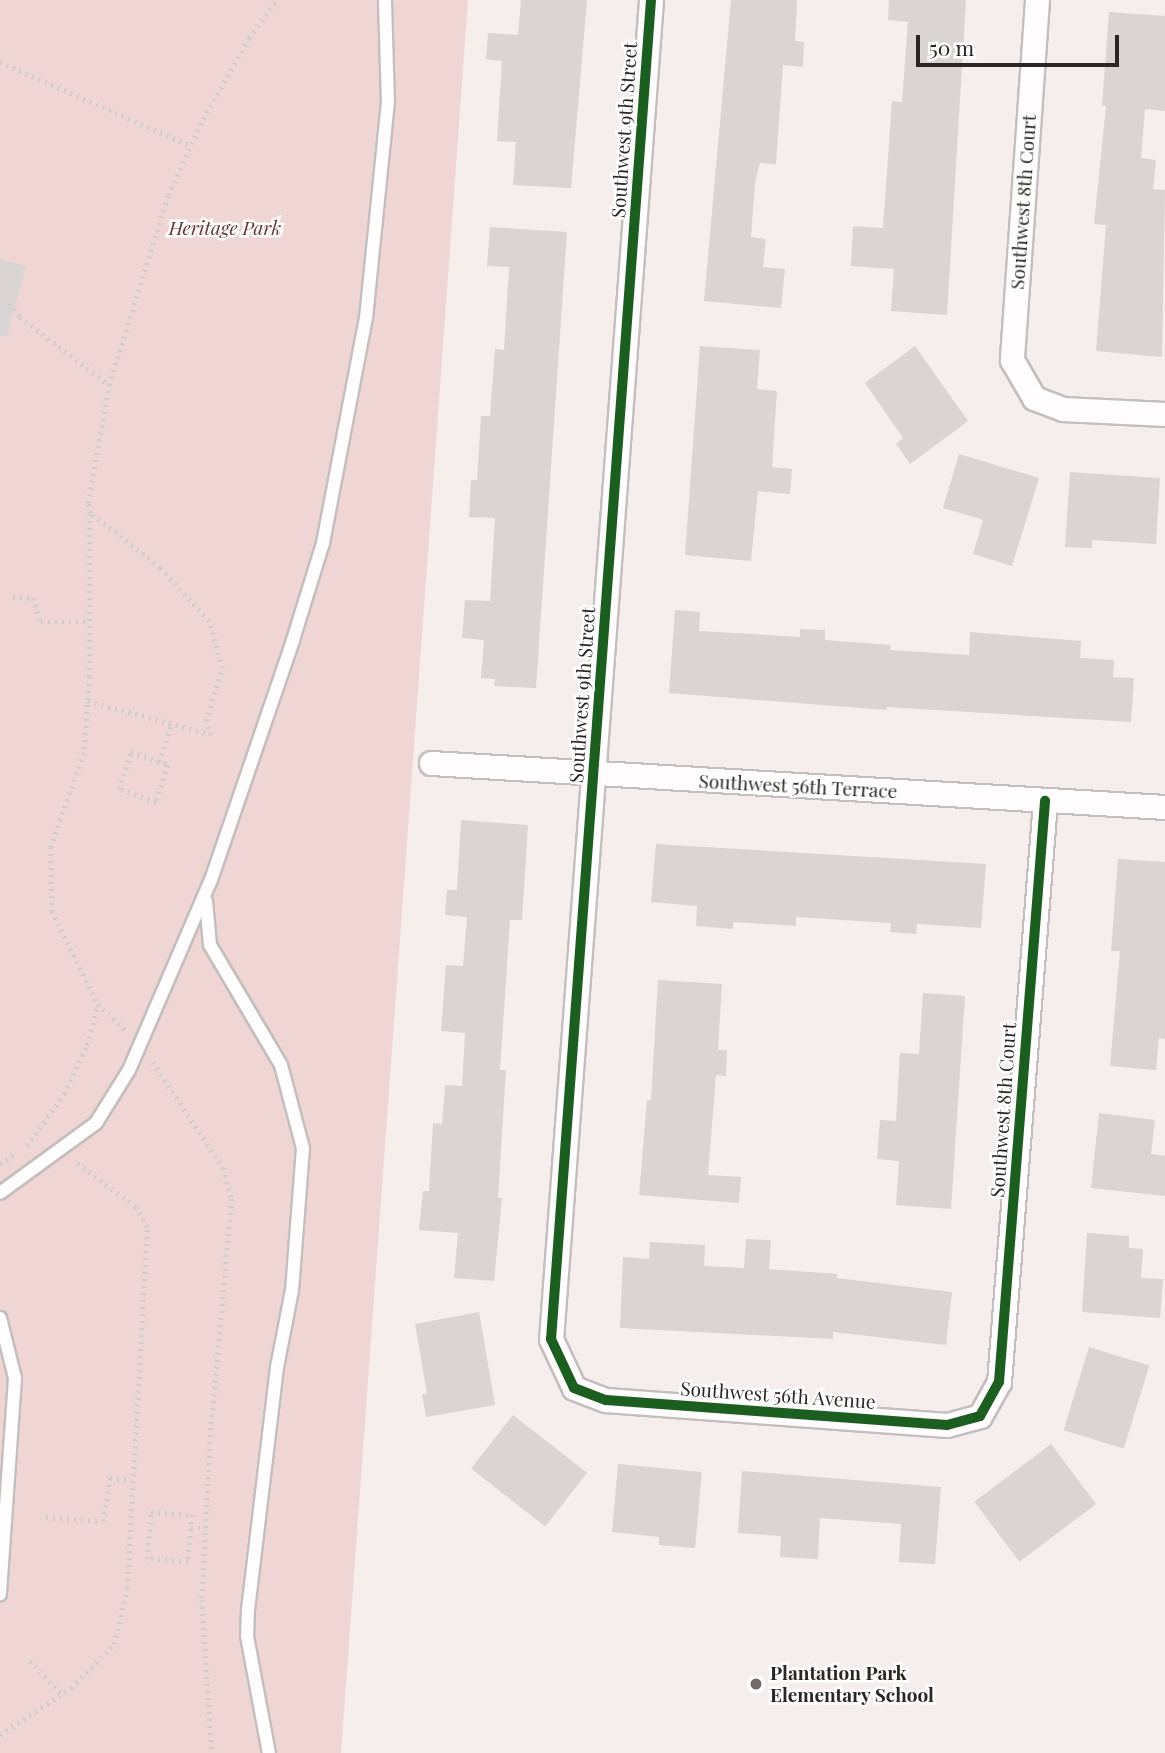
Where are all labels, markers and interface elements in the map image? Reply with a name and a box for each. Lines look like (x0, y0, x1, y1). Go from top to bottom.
scale bar (920, 21, 1123, 65)
text: 50 m (929, 33, 974, 61)
street label: Southwest 9th Street (606, 41, 642, 219)
street label: Southwest 8th Court (1006, 114, 1040, 290)
park label: Heritage Park (169, 217, 281, 239)
street label: Southwest 9th Street (564, 606, 600, 784)
street label: Southwest 56th Terrace (698, 769, 898, 803)
street label: Southwest 8th Court (986, 1022, 1020, 1198)
street label: Southwest 56th Avenue (679, 1377, 877, 1413)
place label: Plantation Park Elementary School (770, 1662, 935, 1706)
marker: Plantation Park Elementary School (748, 1676, 764, 1692)

